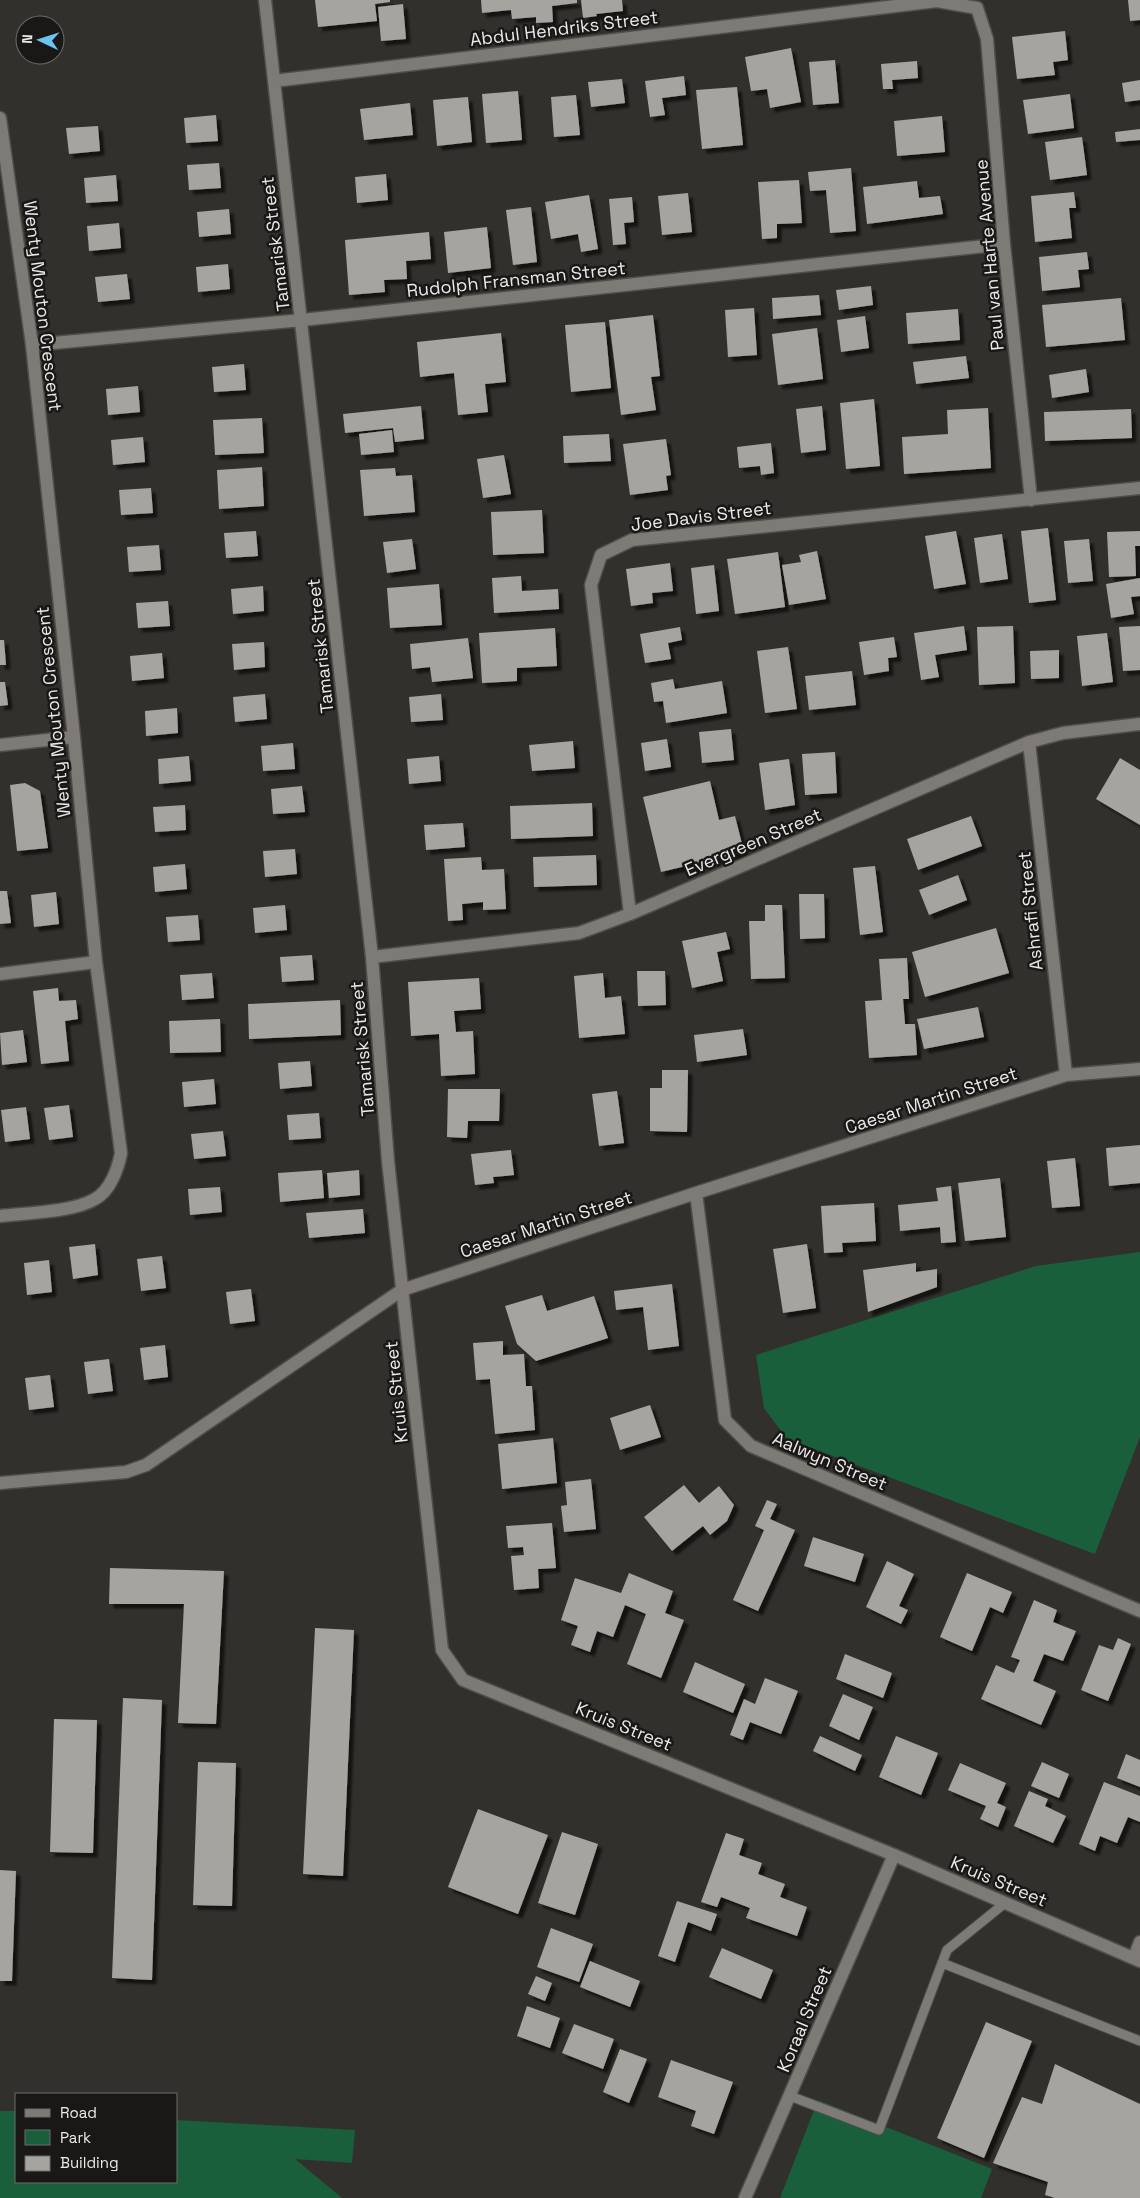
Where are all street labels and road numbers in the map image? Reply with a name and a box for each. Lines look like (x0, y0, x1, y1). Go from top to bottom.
street label: Abdul Hendriks Street (469, 5, 659, 51)
street label: Paul van Harte Avenue (969, 158, 1009, 352)
street label: Tamarisk Street (255, 176, 295, 312)
street label: Wenty Mouton Crescent (19, 199, 67, 413)
street label: Rudolph Fransman Street (405, 256, 627, 302)
street label: Joe Davis Street (629, 496, 773, 536)
street label: Tamarisk Street (301, 578, 339, 714)
street label: Wenty Mouton Crescent (30, 605, 76, 819)
street label: Evergreen Street (681, 803, 825, 881)
street label: Ashrafi Street (1012, 850, 1048, 972)
street label: Tamarisk Street (345, 981, 379, 1117)
street label: Caesar Martin Street (842, 1061, 1020, 1139)
street label: Caesar Martin Street (457, 1185, 635, 1263)
street label: Kruis Street (379, 1340, 413, 1444)
street label: Aalwyn Street (769, 1427, 891, 1495)
street label: Kruis Street (572, 1696, 676, 1756)
street label: Kruis Street (947, 1850, 1051, 1912)
street label: Koraal Street (771, 1963, 837, 2075)

